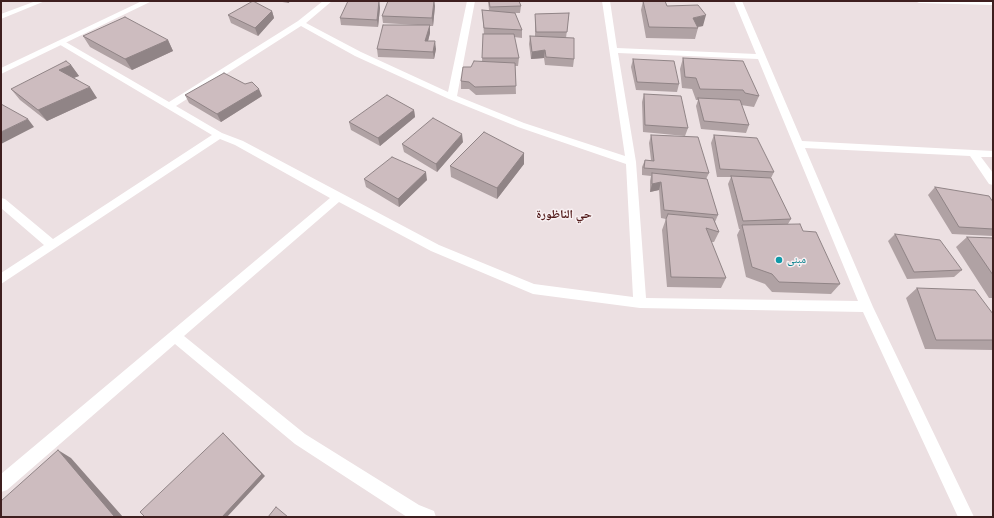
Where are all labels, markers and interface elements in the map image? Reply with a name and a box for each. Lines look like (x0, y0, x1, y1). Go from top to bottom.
district label: حي الناظورة (536, 207, 592, 221)
place label: مبنى (787, 253, 806, 267)
marker: مبنى (774, 255, 784, 265)

